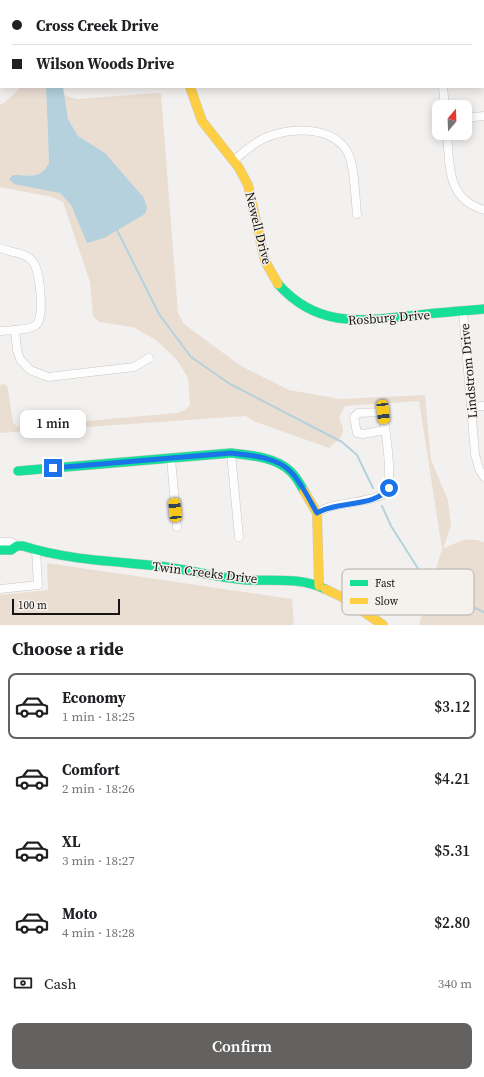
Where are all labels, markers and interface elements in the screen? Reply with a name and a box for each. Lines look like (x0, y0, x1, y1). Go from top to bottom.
text: Cross Creek Drive (36, 15, 158, 36)
text: Wilson Woods Drive (36, 53, 174, 74)
north arrow (432, 100, 472, 140)
map controls (432, 100, 472, 140)
street label: Newell Drive (241, 190, 276, 267)
street label: Rosburg Drive (347, 306, 431, 329)
street label: Lindstrom Drive (456, 322, 481, 419)
car (376, 399, 390, 425)
callout: 1 min (20, 410, 86, 438)
text: 1 min (36, 415, 70, 432)
route end (44, 459, 62, 477)
route start (380, 479, 398, 497)
car (168, 498, 182, 522)
street label: Twin Creeks Drive (151, 558, 259, 587)
legend (342, 569, 474, 615)
text: Fast (375, 576, 395, 591)
text: Slow (375, 594, 399, 609)
scale bar (12, 597, 120, 616)
text: 100 m (18, 598, 47, 613)
text: Choose a ride (12, 636, 124, 661)
text: Economy (62, 687, 126, 708)
icon: car (14, 688, 50, 724)
text: $3.12 (434, 696, 470, 717)
text: 1 min · 18:25 (62, 708, 135, 725)
text: Comfort (62, 759, 120, 780)
icon: car (14, 760, 50, 796)
text: $4.21 (434, 768, 470, 789)
text: 2 min · 18:26 (62, 780, 135, 797)
text: XL (62, 831, 81, 852)
icon: car (14, 832, 50, 868)
text: $5.31 (434, 840, 470, 861)
text: 3 min · 18:27 (62, 852, 135, 869)
text: Moto (62, 903, 97, 924)
icon: car (14, 904, 50, 940)
text: $2.80 (434, 912, 470, 933)
text: 4 min · 18:28 (62, 924, 135, 941)
icon: cash (12, 972, 34, 994)
text: Cash (44, 973, 76, 994)
text: 340 m (438, 975, 472, 992)
button: Confirm (12, 1023, 472, 1069)

